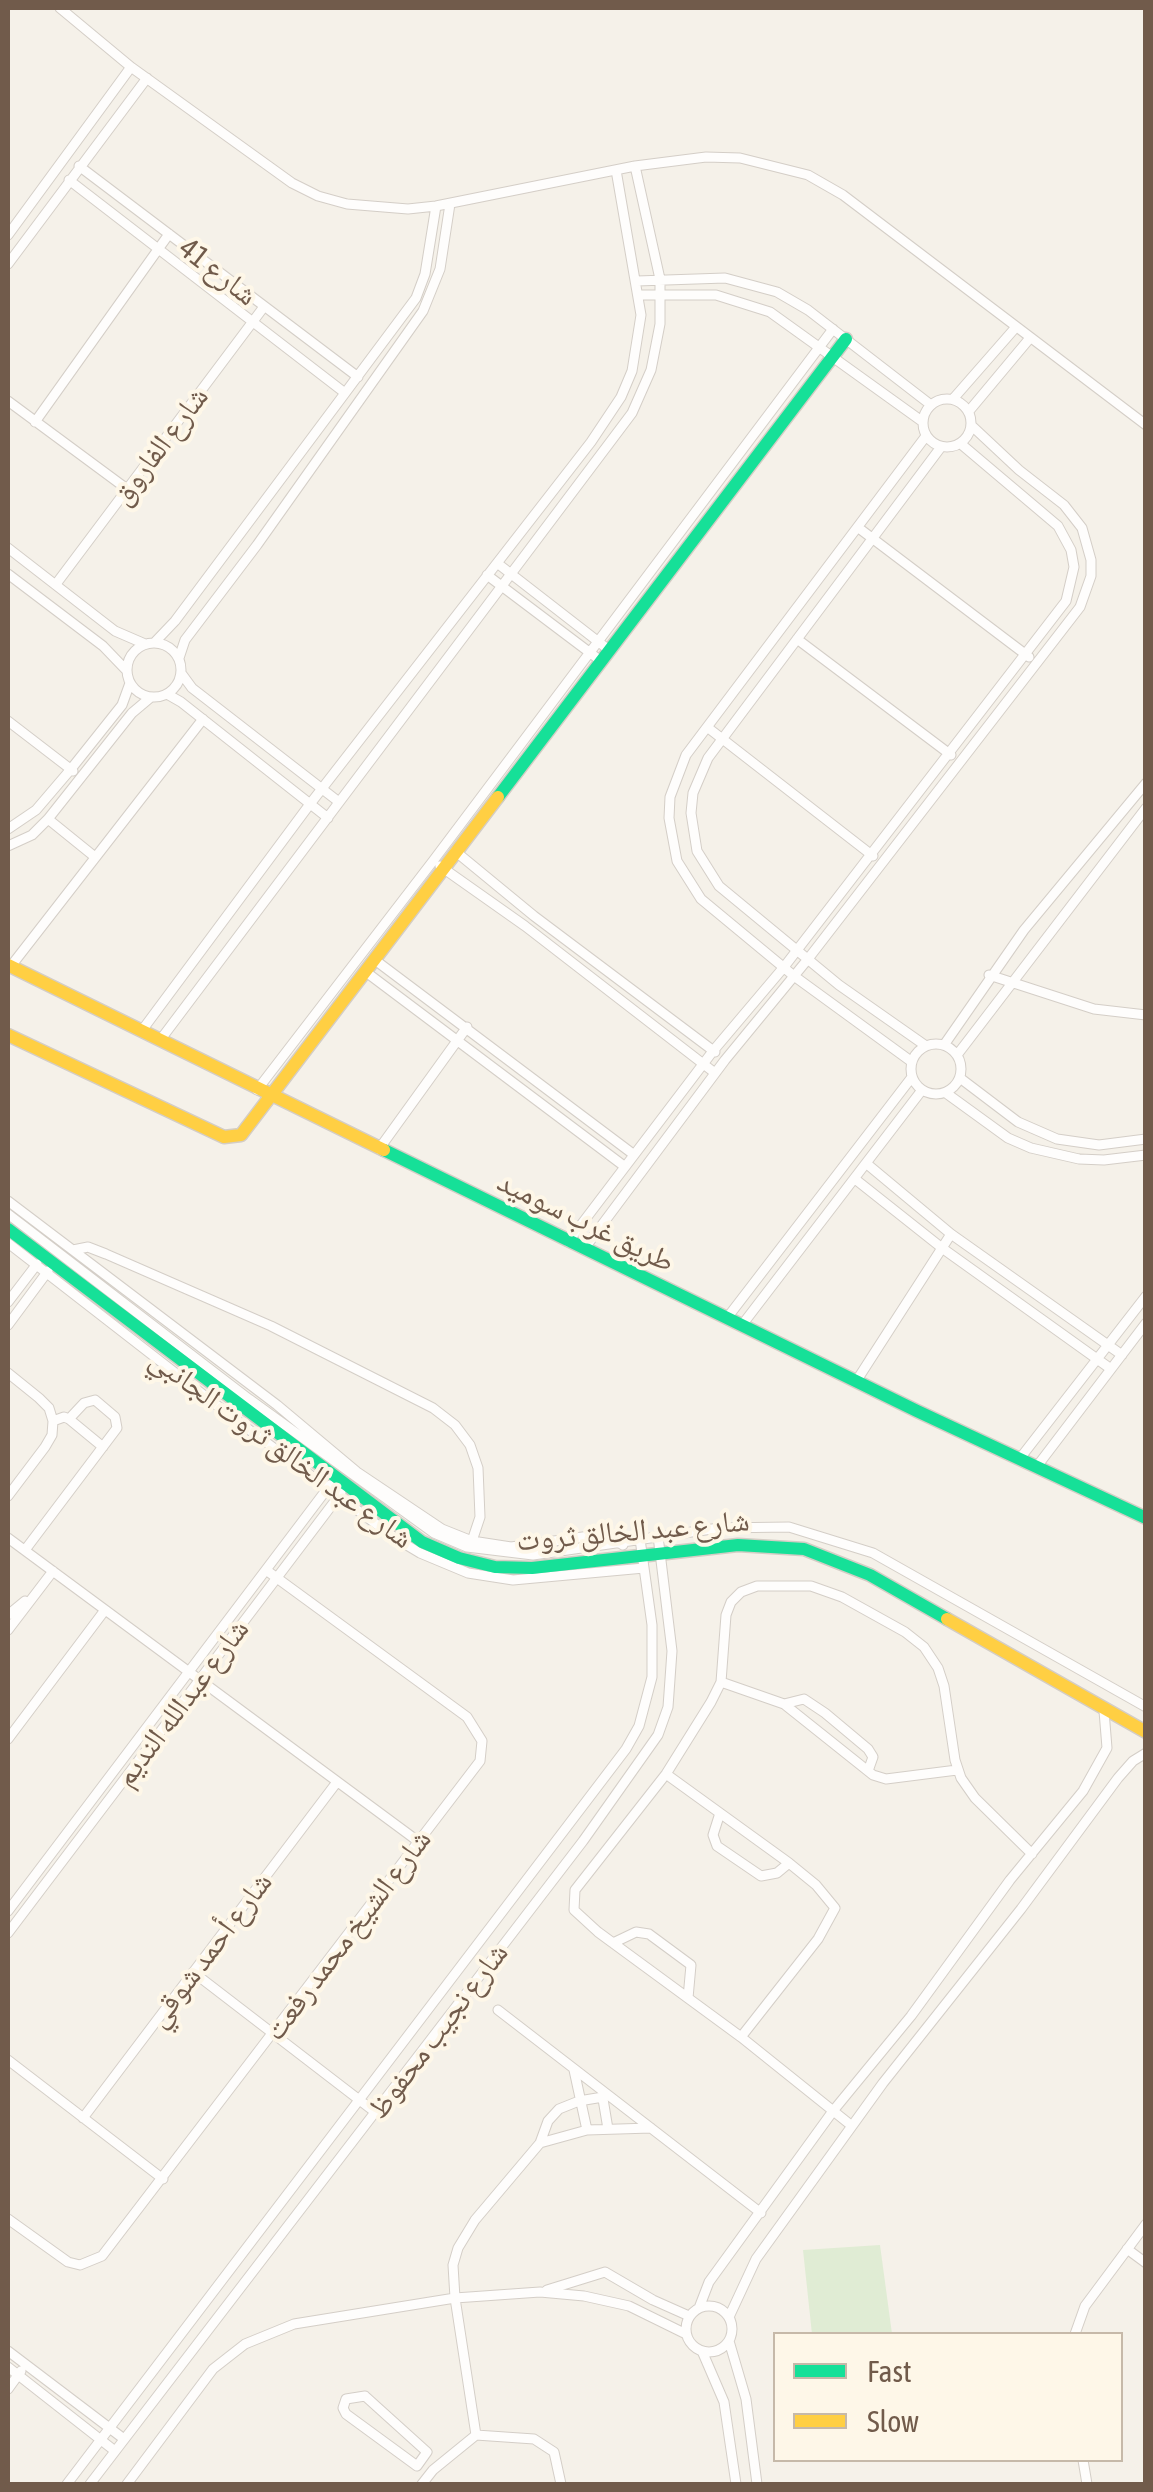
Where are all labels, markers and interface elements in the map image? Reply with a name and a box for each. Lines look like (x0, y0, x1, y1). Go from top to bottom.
street label: شارع 41 (172, 230, 264, 314)
street label: شارع الفاروق (104, 380, 216, 512)
street label: طريق غرب سوميد (492, 1164, 680, 1280)
street label: شارع عبد الخالق ثروت الجانبي (142, 1341, 420, 1557)
street label: شارع عبد الخالق ثروت (515, 1503, 751, 1559)
street label: شارع عبدالله النديم (107, 1612, 257, 1794)
street label: شارع الشيخ محمد رفعت (257, 1822, 439, 2048)
street label: شارع أحمد شوقي (140, 1865, 280, 2035)
street label: شارع نجيب محفوظ (360, 1936, 516, 2126)
legend (773, 2332, 1123, 2462)
text: Fast (867, 2354, 912, 2388)
text: Slow (867, 2404, 919, 2438)

